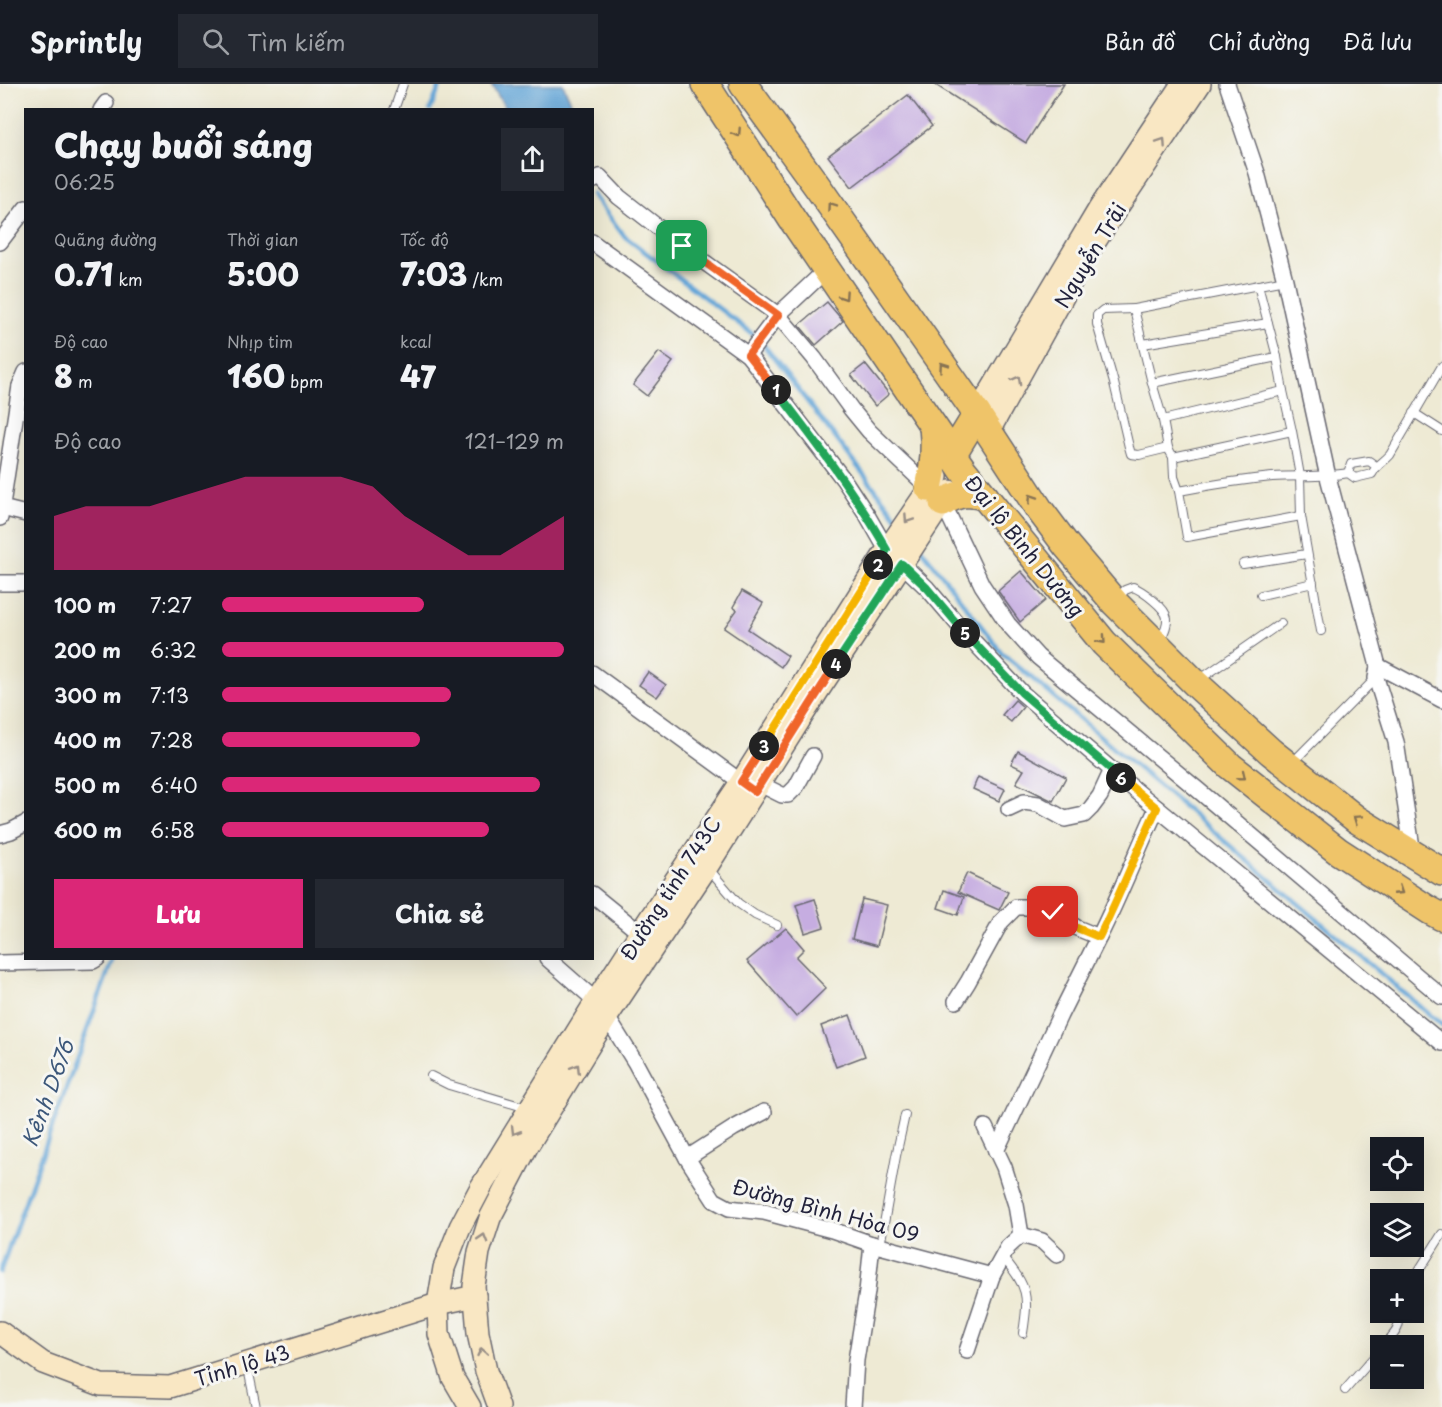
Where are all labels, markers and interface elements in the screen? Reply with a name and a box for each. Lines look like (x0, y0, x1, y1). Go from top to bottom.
search box (178, 14, 598, 68)
text: Sprintly (30, 20, 142, 63)
icon: search (199, 25, 232, 58)
text: Tìm kiếm (247, 25, 346, 58)
text: Bản đồ (1105, 25, 1175, 57)
text: Chỉ đường (1208, 25, 1310, 57)
text: Đã lưu (1343, 25, 1412, 57)
text: Chạy buổi sáng (54, 119, 313, 169)
one-way arrow (729, 127, 741, 137)
button: share (501, 128, 564, 191)
one-way arrow (1154, 137, 1165, 148)
text: 06:25 (54, 167, 115, 197)
street label: Nguyễn Trãi (1047, 197, 1133, 313)
one-way arrow (827, 202, 838, 213)
pin (656, 220, 707, 271)
text: Quãng đường (54, 227, 157, 251)
text: Thời gian (227, 227, 298, 251)
text: Tốc độ (400, 227, 449, 251)
icon: arrive (665, 229, 698, 262)
text: 0.71 (54, 251, 113, 296)
text: 5:00 (227, 251, 299, 296)
text: 7:03 (400, 251, 467, 296)
text: km (113, 267, 143, 291)
text: /km (467, 267, 503, 291)
one-way arrow (837, 289, 848, 300)
text: Độ cao (54, 329, 108, 353)
text: Nhịp tim (227, 329, 293, 353)
text: kcal (400, 329, 432, 353)
text: 8 (54, 353, 73, 398)
text: 160 (227, 353, 285, 398)
text: 47 (400, 353, 436, 398)
one-way arrow (940, 361, 951, 372)
text: m (73, 369, 93, 393)
text: bpm (285, 369, 323, 393)
pin: 1 (761, 375, 791, 405)
one-way arrow (1010, 376, 1022, 386)
text: 1 (772, 378, 780, 402)
text: Độ cao (54, 426, 122, 456)
text: 121–129 m (465, 426, 564, 456)
street label: Đại lộ Bình Dương (958, 468, 1092, 624)
one-way arrow (1028, 494, 1039, 505)
one-way arrow (904, 513, 915, 524)
pin: 2 (863, 550, 893, 580)
text: 2 (872, 553, 884, 577)
text: 100 m (54, 590, 116, 620)
text: 7:27 (150, 590, 192, 620)
pin: 5 (950, 618, 980, 648)
text: 5 (960, 621, 970, 645)
one-way arrow (1095, 633, 1106, 644)
text: 200 m (54, 635, 121, 665)
text: 6:32 (150, 635, 197, 665)
pin: 4 (821, 649, 851, 679)
text: 4 (831, 652, 841, 676)
text: 300 m (54, 680, 122, 710)
text: 7:13 (150, 680, 189, 710)
text: 400 m (54, 725, 122, 755)
text: 7:28 (150, 725, 193, 755)
pin: 3 (749, 731, 779, 761)
text: 3 (759, 734, 769, 758)
pin: 6 (1106, 763, 1136, 793)
text: 6 (1115, 766, 1127, 790)
one-way arrow (1235, 768, 1246, 779)
text: 500 m (54, 770, 121, 800)
text: 6:40 (150, 770, 198, 800)
street label: Đường tỉnh 743C (612, 810, 728, 966)
text: 600 m (54, 815, 122, 845)
text: 6:58 (150, 815, 195, 845)
one-way arrow (1353, 815, 1364, 826)
button: Lưu (54, 879, 303, 948)
button: Chia sẻ (315, 879, 564, 948)
one-way arrow (1392, 884, 1403, 895)
pin (1027, 886, 1078, 937)
icon: check (1036, 895, 1069, 928)
water label: Kênh D676 (13, 1033, 82, 1151)
one-way arrow (569, 1063, 580, 1074)
one-way arrow (510, 1125, 522, 1135)
map controls (1370, 1137, 1424, 1389)
button: locate (1370, 1137, 1424, 1191)
street label: Đường Bình Hòa 09 (730, 1171, 922, 1249)
button: layers (1370, 1203, 1424, 1257)
one-way arrow (476, 1233, 488, 1244)
button: + (1370, 1269, 1424, 1323)
button: − (1370, 1335, 1424, 1389)
street label: Tỉnh lộ 43 (191, 1336, 293, 1394)
one-way arrow (477, 1348, 490, 1358)

